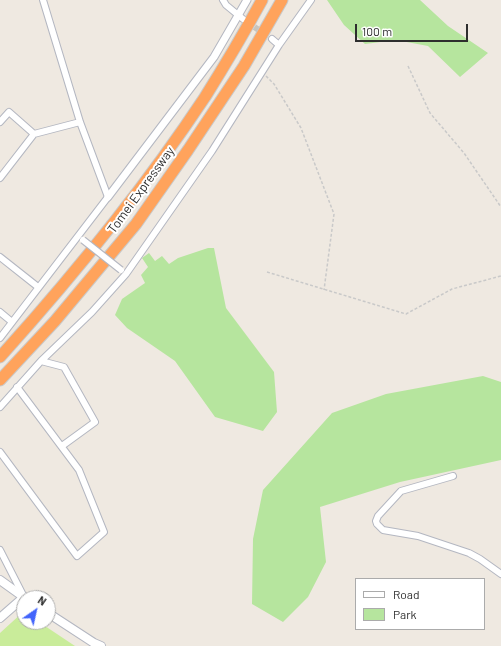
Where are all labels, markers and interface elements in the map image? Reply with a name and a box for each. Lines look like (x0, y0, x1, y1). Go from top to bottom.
scale bar (357, 16, 470, 42)
text: 100 m (362, 24, 392, 38)
street label: Tomei Expressway (104, 144, 178, 236)
legend (355, 578, 485, 630)
text: Road (393, 587, 420, 601)
north arrow (16, 590, 56, 630)
text: N (36, 593, 49, 608)
text: Park (393, 607, 417, 621)

